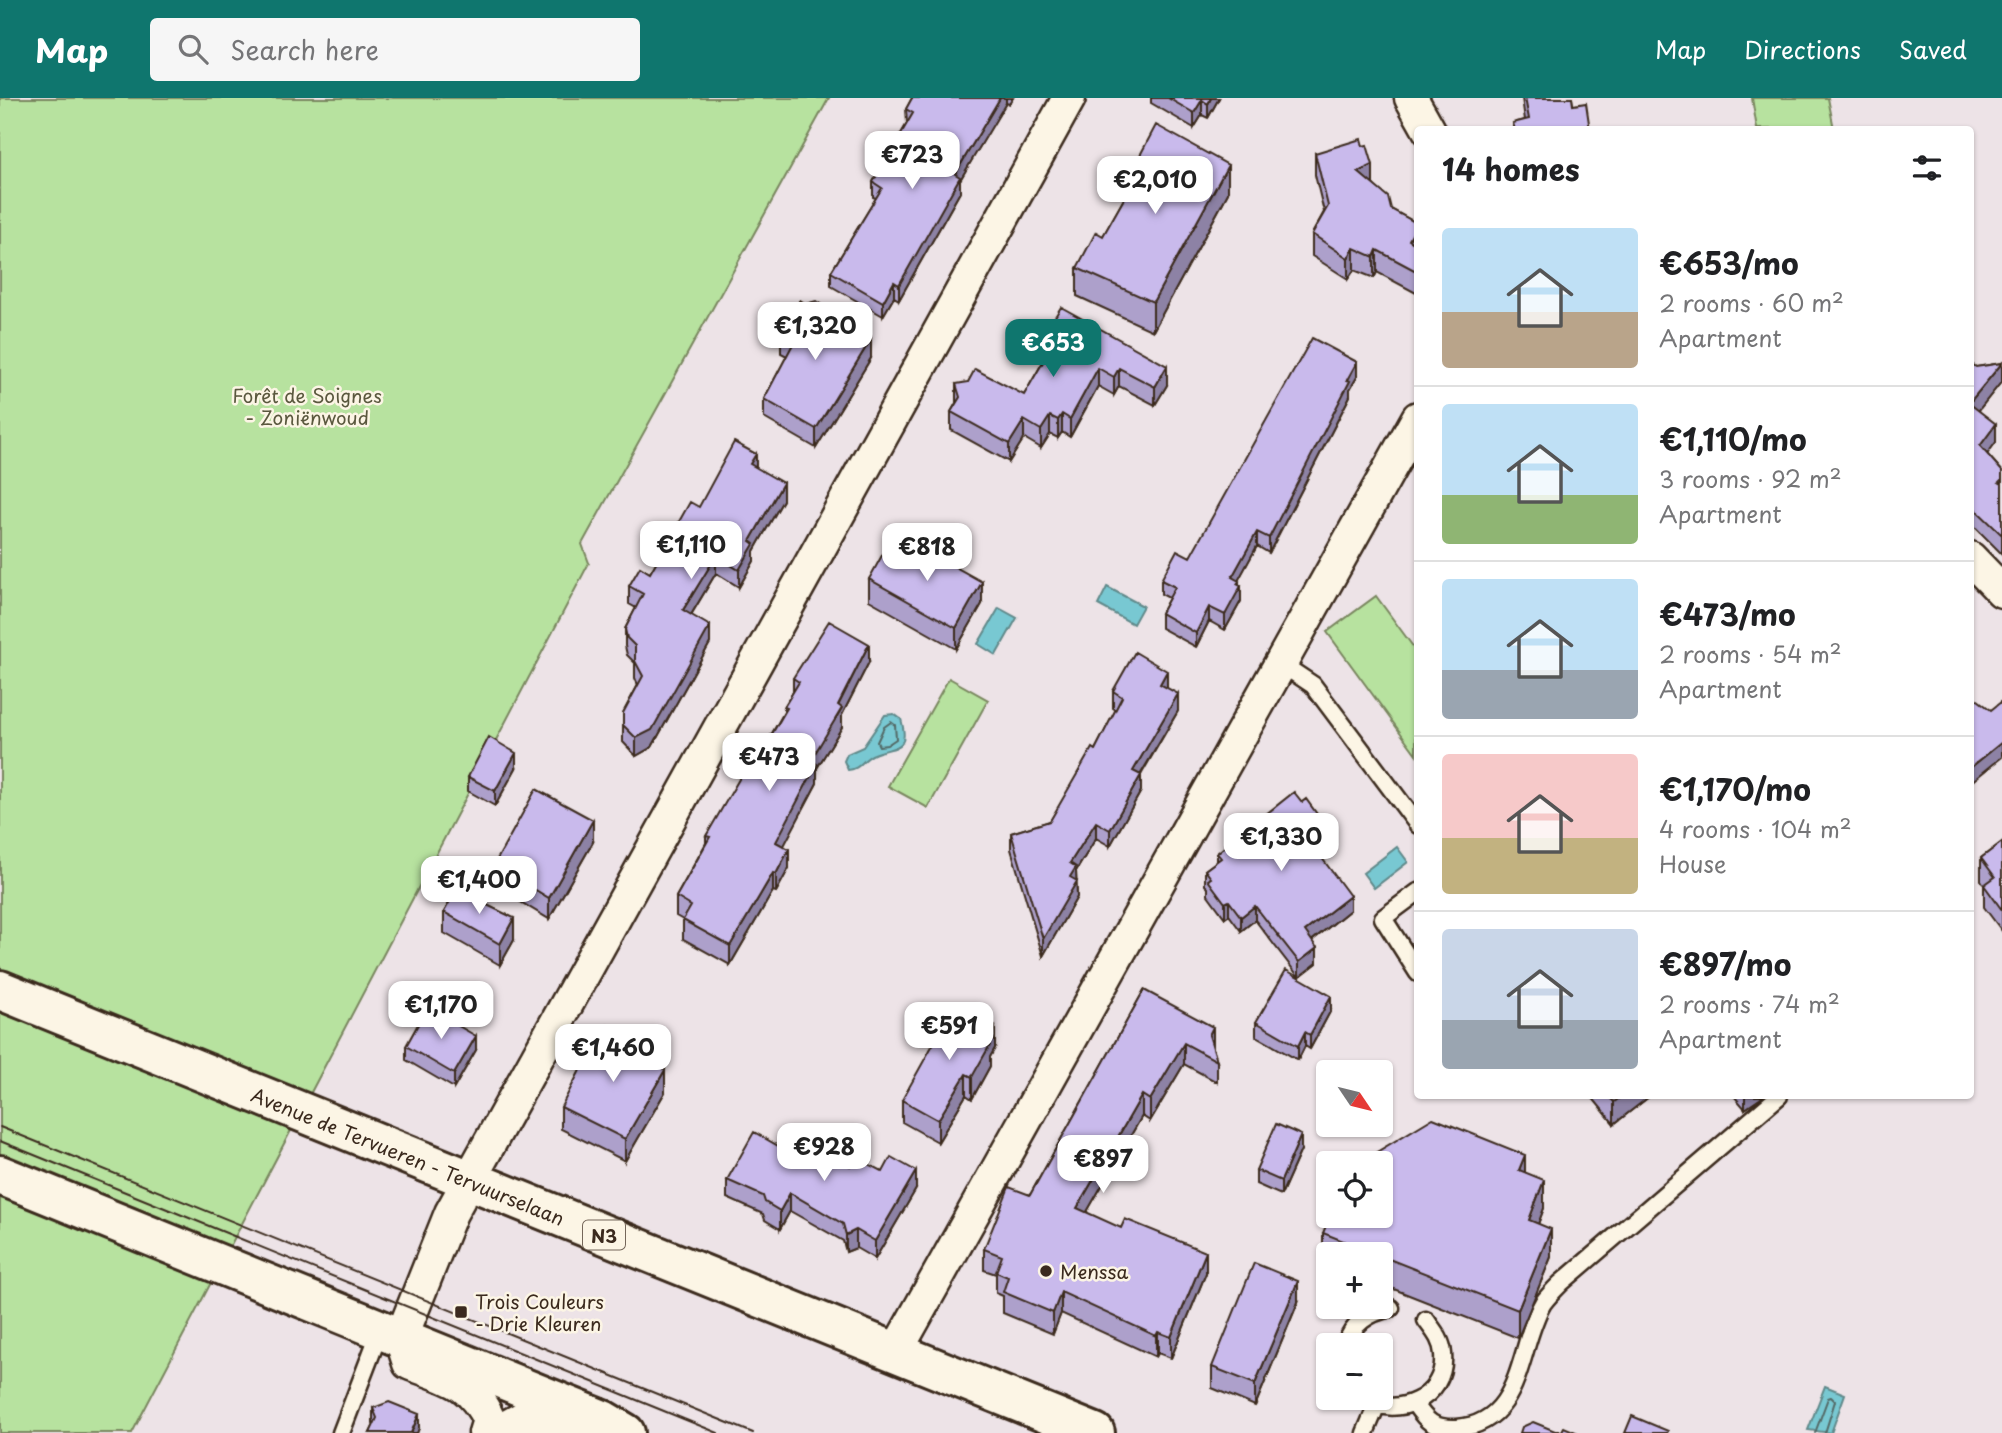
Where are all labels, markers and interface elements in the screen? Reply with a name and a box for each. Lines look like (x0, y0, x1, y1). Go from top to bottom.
search box (150, 18, 640, 81)
text: Map (35, 24, 108, 74)
icon: search (174, 30, 212, 68)
text: Search here (230, 30, 379, 69)
text: Map (1655, 31, 1706, 67)
text: Directions (1744, 31, 1861, 67)
text: Saved (1899, 31, 1967, 67)
pin: €723 (871, 132, 953, 191)
text: €723 (881, 136, 943, 171)
text: 14 homes (1442, 146, 1580, 191)
icon: filters (1908, 149, 1946, 187)
pin: €2,010 (1098, 156, 1212, 216)
text: €2,010 (1113, 161, 1197, 196)
text: €653/mo (1659, 240, 1799, 285)
icon: home (1498, 256, 1582, 340)
text: 2 rooms · 60 m² (1659, 285, 1844, 320)
pin: €1,320 (758, 302, 872, 362)
text: €1,320 (774, 307, 856, 342)
pin: €653 (1012, 320, 1094, 379)
text: Apartment (1659, 320, 1782, 355)
text: €653 (1021, 324, 1085, 359)
park label: Forêt de Soignes - Zoniënwoud (232, 381, 382, 431)
text: €1,110/mo (1659, 416, 1807, 461)
icon: home (1498, 432, 1582, 516)
text: 3 rooms · 92 m² (1659, 461, 1842, 496)
text: Apartment (1659, 496, 1782, 531)
pin: €1,110 (634, 522, 748, 581)
pin: €818 (886, 524, 968, 583)
text: €1,110 (656, 526, 726, 561)
text: €818 (898, 528, 956, 563)
text: €473/mo (1659, 591, 1796, 636)
icon: home (1498, 607, 1582, 691)
text: 2 rooms · 54 m² (1659, 636, 1842, 671)
text: Apartment (1659, 671, 1782, 706)
pin: €473 (728, 734, 810, 793)
text: €473 (738, 738, 800, 773)
text: €1,170/mo (1659, 766, 1811, 811)
icon: home (1498, 782, 1582, 866)
text: 4 rooms · 104 m² (1659, 811, 1852, 846)
pin: €1,330 (1224, 814, 1338, 873)
text: €1,330 (1240, 818, 1322, 853)
text: House (1659, 846, 1726, 881)
pin: €1,400 (422, 856, 536, 916)
text: €1,400 (437, 861, 521, 896)
text: €897/mo (1659, 941, 1791, 986)
icon: home (1498, 957, 1582, 1041)
pin: €1,170 (384, 982, 498, 1041)
text: €1,170 (404, 986, 478, 1021)
text: 2 rooms · 74 m² (1659, 986, 1840, 1021)
pin: €591 (908, 1002, 990, 1062)
text: €591 (920, 1007, 978, 1042)
text: Apartment (1659, 1021, 1782, 1056)
pin: €1,460 (556, 1024, 670, 1084)
text: €1,460 (571, 1029, 655, 1064)
north arrow (1316, 1060, 1393, 1138)
map controls (1316, 1060, 1393, 1410)
street label: Avenue de Tervueren - Tervuurselaan (247, 1080, 569, 1232)
pin: €928 (783, 1124, 865, 1183)
text: €928 (793, 1128, 855, 1163)
pin: €897 (1062, 1136, 1144, 1195)
text: €897 (1073, 1140, 1133, 1175)
button: locate (1316, 1151, 1393, 1228)
road number: N3 (583, 1220, 625, 1250)
button: + (1316, 1242, 1393, 1319)
place label: Menssa (1060, 1257, 1128, 1285)
marker: Menssa (1038, 1263, 1054, 1279)
place label: Trois Couleurs - Drie Kleuren (475, 1287, 604, 1337)
marker: Trois Couleurs - Drie Kleuren (453, 1304, 469, 1320)
button: − (1316, 1333, 1393, 1410)

